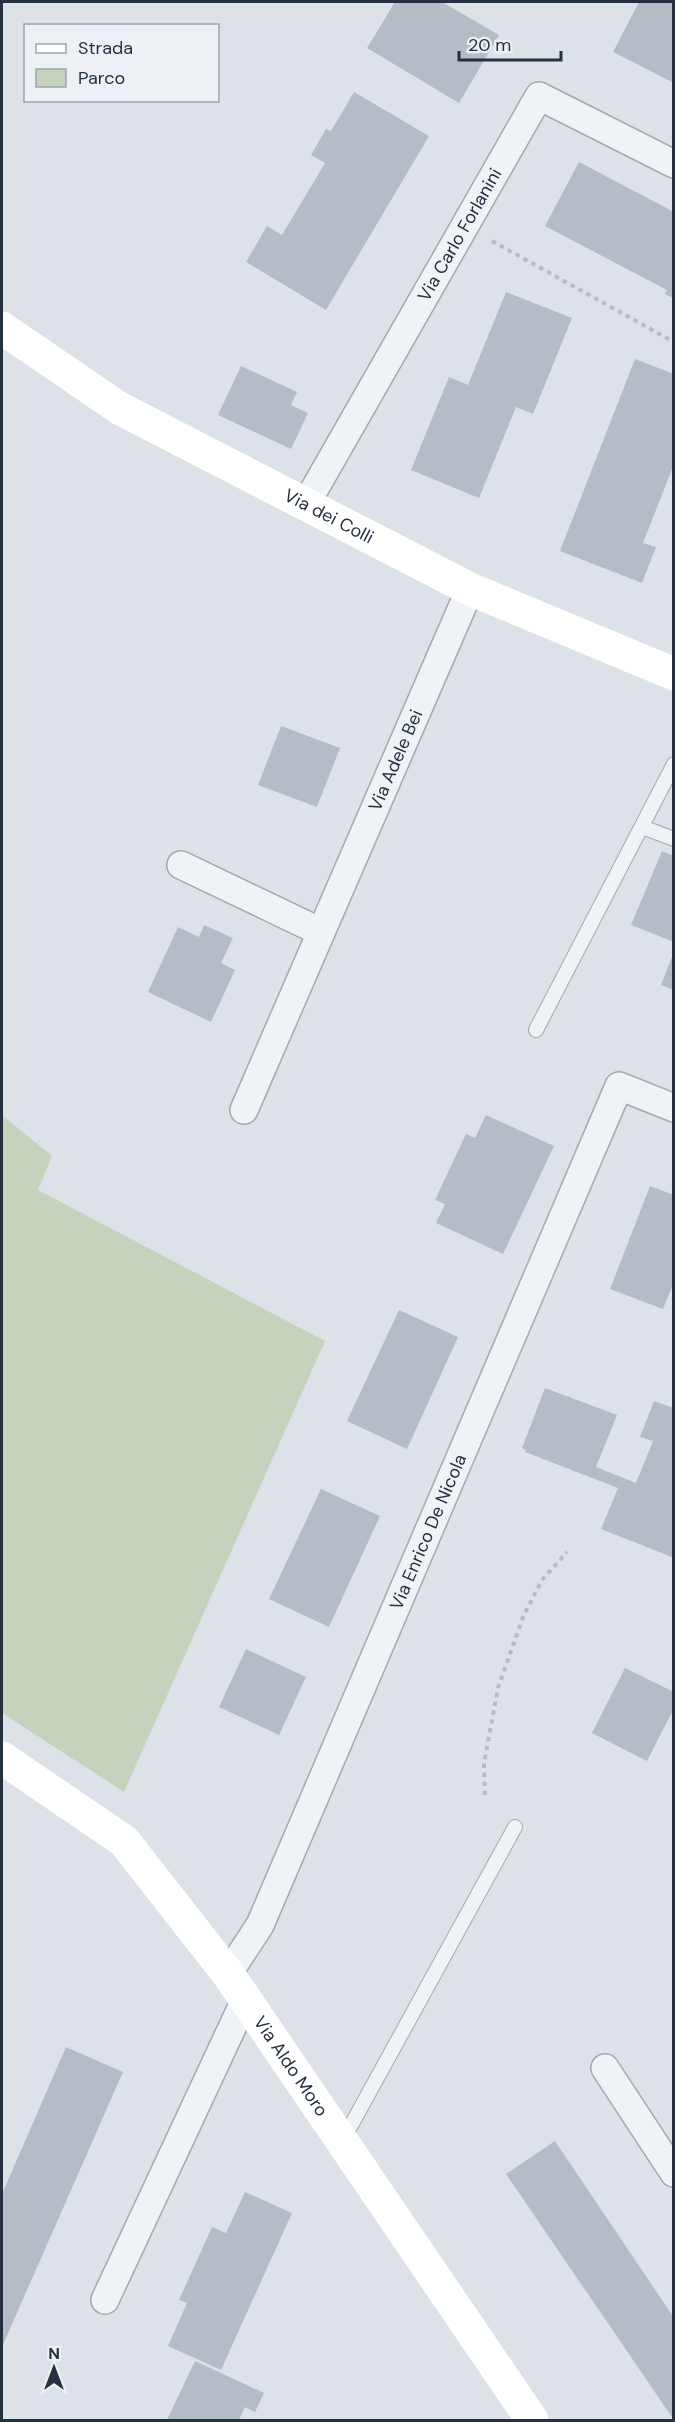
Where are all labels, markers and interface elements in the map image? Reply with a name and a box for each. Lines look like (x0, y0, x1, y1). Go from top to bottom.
legend (24, 24, 219, 102)
scale bar (459, 24, 561, 62)
text: 20 m (468, 33, 511, 57)
text: Strada (78, 36, 133, 60)
text: Parco (78, 66, 125, 90)
street label: Via Carlo Forlanini (412, 164, 507, 306)
street label: Via dei Colli (280, 483, 378, 549)
street label: Via Adele Bei (363, 706, 428, 815)
street label: Via Enrico De Nicola (384, 1450, 472, 1614)
street label: Via Aldo Moro (248, 2011, 334, 2121)
north arrow (24, 2338, 84, 2398)
text: N (48, 2343, 60, 2364)

